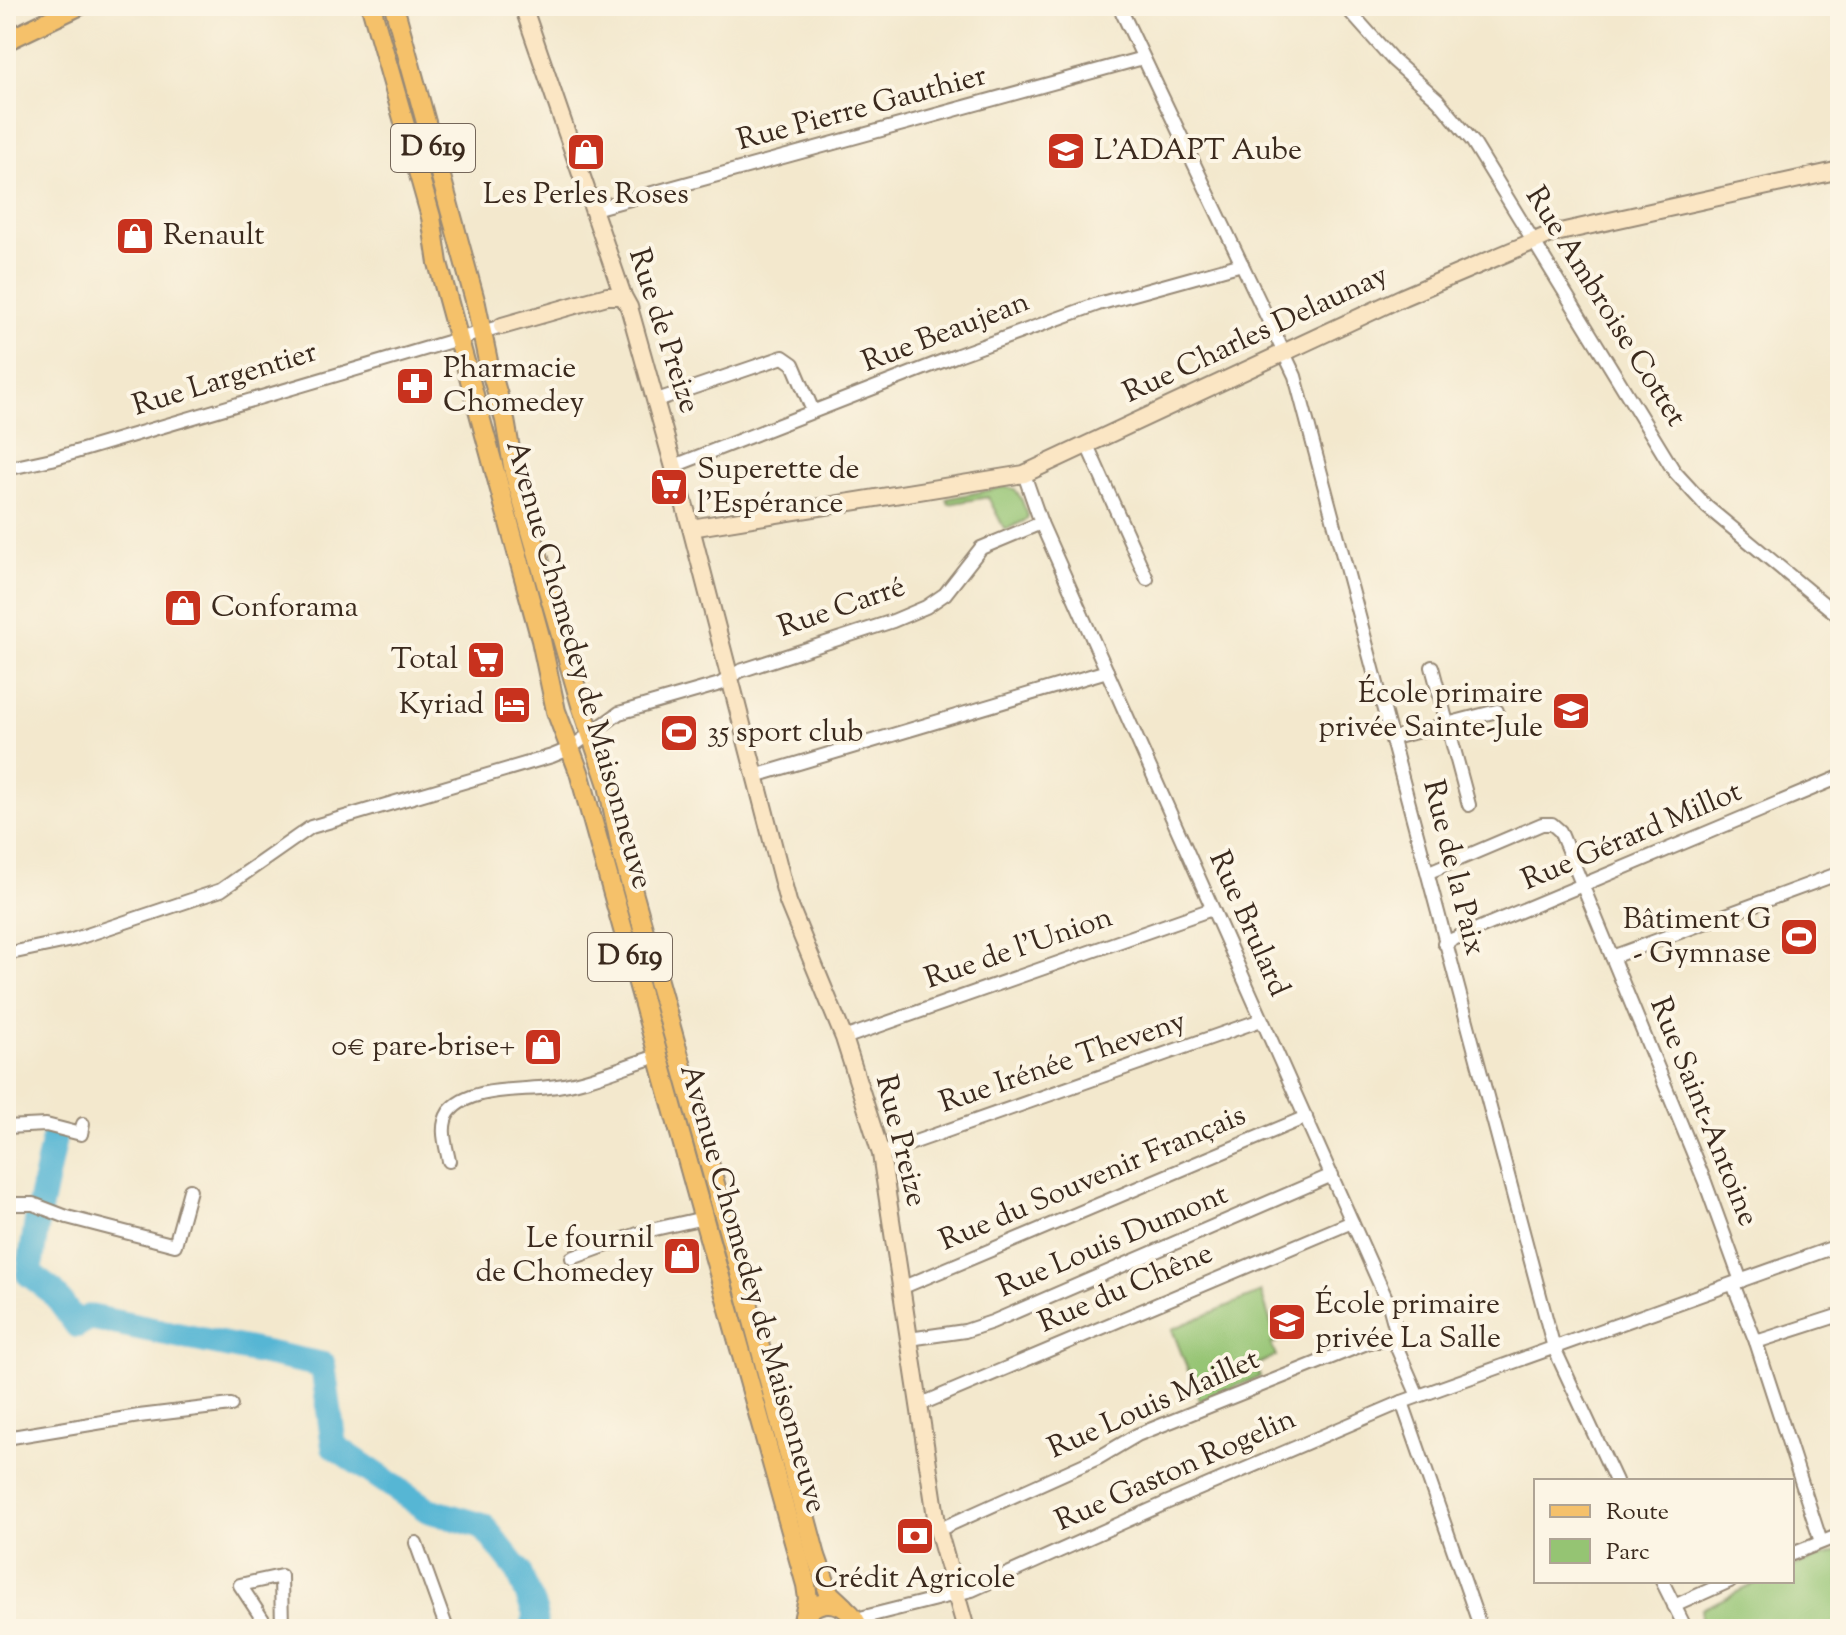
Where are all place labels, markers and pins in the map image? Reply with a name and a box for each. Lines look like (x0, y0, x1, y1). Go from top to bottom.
school or university icon: L'ADAPT Aube (1045, 130, 1087, 172)
place label: L'ADAPT Aube (1094, 130, 1302, 173)
shop icon: Les Perles Roses (565, 131, 607, 173)
place label: Les Perles Roses (483, 174, 689, 217)
shop icon: Renault (114, 215, 156, 257)
place label: Renault (163, 215, 264, 258)
place label: Pharmacie Chomedey (443, 348, 585, 425)
pharmacy icon: Pharmacie Chomedey (394, 365, 436, 407)
place label: Superette de l'Espérance (697, 449, 859, 526)
supermarket icon: Superette de l'Espérance (648, 466, 690, 508)
shop icon: Conforama (162, 587, 204, 629)
place label: Conforama (211, 587, 359, 630)
place label: Total (391, 639, 458, 682)
supermarket icon: Total (465, 639, 507, 681)
place label: École primaire privée Sainte-Jule (1318, 673, 1543, 750)
place label: Kyriad (399, 684, 484, 727)
hotel icon: Kyriad (491, 684, 533, 726)
school or university icon: École primaire privée Sainte-Jule (1550, 690, 1592, 732)
sports icon: 35 sport club (658, 712, 700, 754)
place label: 35 sport club (707, 712, 863, 755)
place label: Bâtiment G - Gymnase (1623, 899, 1771, 976)
sports icon: Bâtiment G - Gymnase (1778, 916, 1820, 958)
place label: 0€ pare-brise+ (331, 1026, 515, 1069)
shop icon: 0€ pare-brise+ (522, 1026, 564, 1068)
place label: Le fournil de Chomedey (475, 1218, 654, 1295)
shop icon: Le fournil de Chomedey (661, 1235, 703, 1277)
place label: École primaire privée La Salle (1315, 1284, 1501, 1361)
school or university icon: École primaire privée La Salle (1266, 1301, 1308, 1343)
bank icon: Crédit Agricole (894, 1515, 936, 1557)
place label: Crédit Agricole (815, 1558, 1015, 1601)

